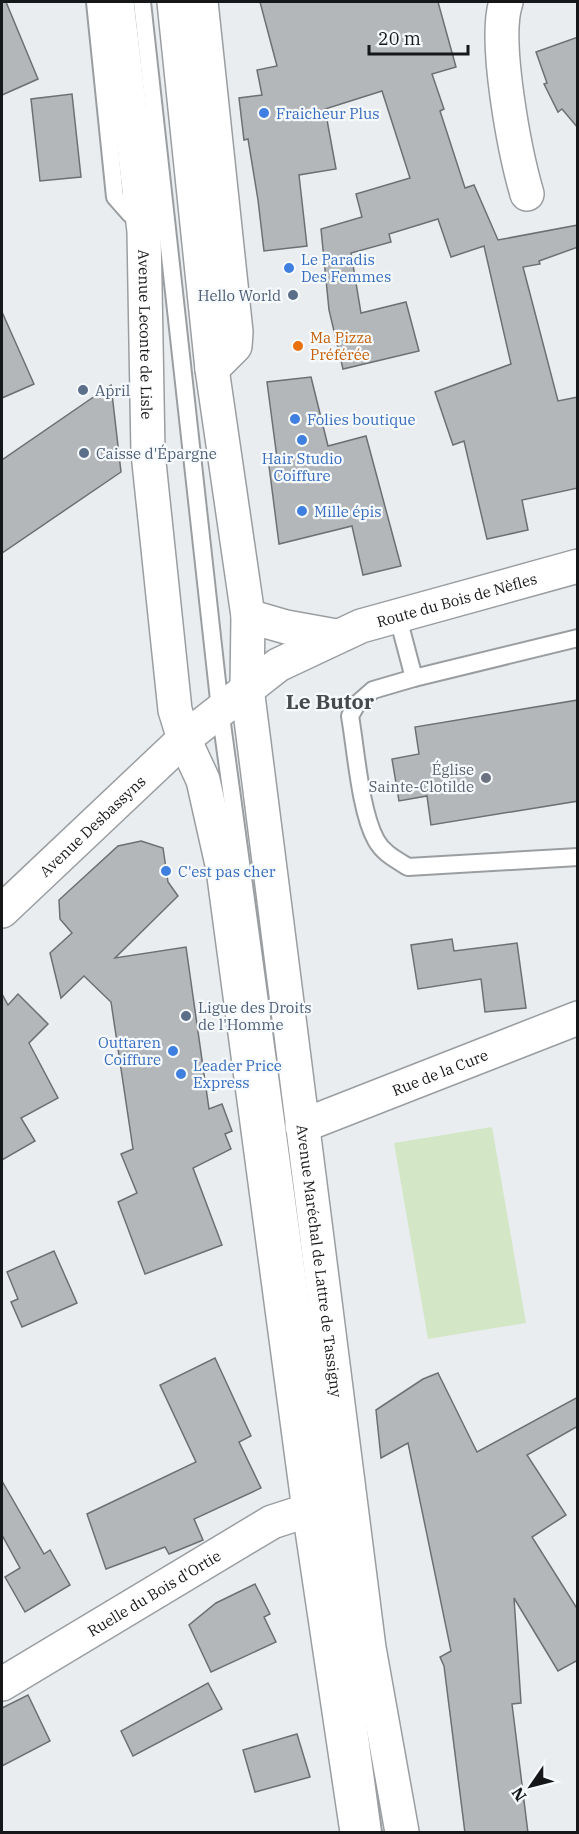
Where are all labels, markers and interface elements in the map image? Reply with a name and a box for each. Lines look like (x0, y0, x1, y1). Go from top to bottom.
scale bar (369, 18, 468, 56)
text: 20 m (378, 27, 421, 50)
place label: Fraicheur Plus (276, 104, 380, 123)
marker: Fraicheur Plus (257, 106, 271, 120)
street label: Avenue Leconte de Lisle (135, 249, 157, 420)
place label: Le Paradis Des Femmes (301, 250, 391, 286)
marker: Le Paradis Des Femmes (282, 261, 296, 275)
place label: Hello World (198, 286, 281, 305)
marker: Hello World (286, 288, 300, 302)
place label: Ma Pizza Préférée (310, 328, 372, 364)
marker: Ma Pizza Préférée (291, 339, 305, 353)
place label: April (95, 381, 130, 400)
marker: April (76, 383, 90, 397)
place label: Folies boutique (307, 410, 416, 429)
marker: Folies boutique (288, 412, 302, 426)
marker: Hair Studio Coiffure (295, 433, 309, 447)
place label: Caisse d'Épargne (96, 444, 217, 463)
marker: Caisse d'Épargne (77, 446, 91, 460)
place label: Hair Studio Coiffure (262, 449, 342, 485)
place label: Mille épis (314, 502, 382, 521)
marker: Mille épis (295, 504, 309, 518)
street label: Route du Bois de Nèfles (374, 568, 539, 631)
district label: Le Butor (286, 687, 375, 715)
place label: Église Sainte-Clotilde (369, 760, 474, 796)
street label: Avenue Desbassyns (35, 771, 149, 880)
marker: Église Sainte-Clotilde (479, 771, 493, 785)
place label: C'est pas cher (178, 862, 276, 881)
marker: C'est pas cher (159, 864, 173, 878)
place label: Ligue des Droits de l'Homme (198, 998, 312, 1034)
marker: Ligue des Droits de l'Homme (179, 1009, 193, 1023)
place label: Outtaren Coiffure (98, 1033, 161, 1069)
marker: Outtaren Coiffure (166, 1044, 180, 1058)
street label: Rue de la Cure (389, 1045, 491, 1099)
place label: Leader Price Express (193, 1056, 282, 1092)
marker: Leader Price Express (174, 1067, 188, 1081)
street label: Avenue Maréchal de Lattre de Tassigny (293, 1123, 347, 1398)
street label: Ruelle du Bois d'Ortie (84, 1546, 224, 1640)
north arrow (501, 1756, 561, 1816)
text: N (507, 1784, 531, 1806)

